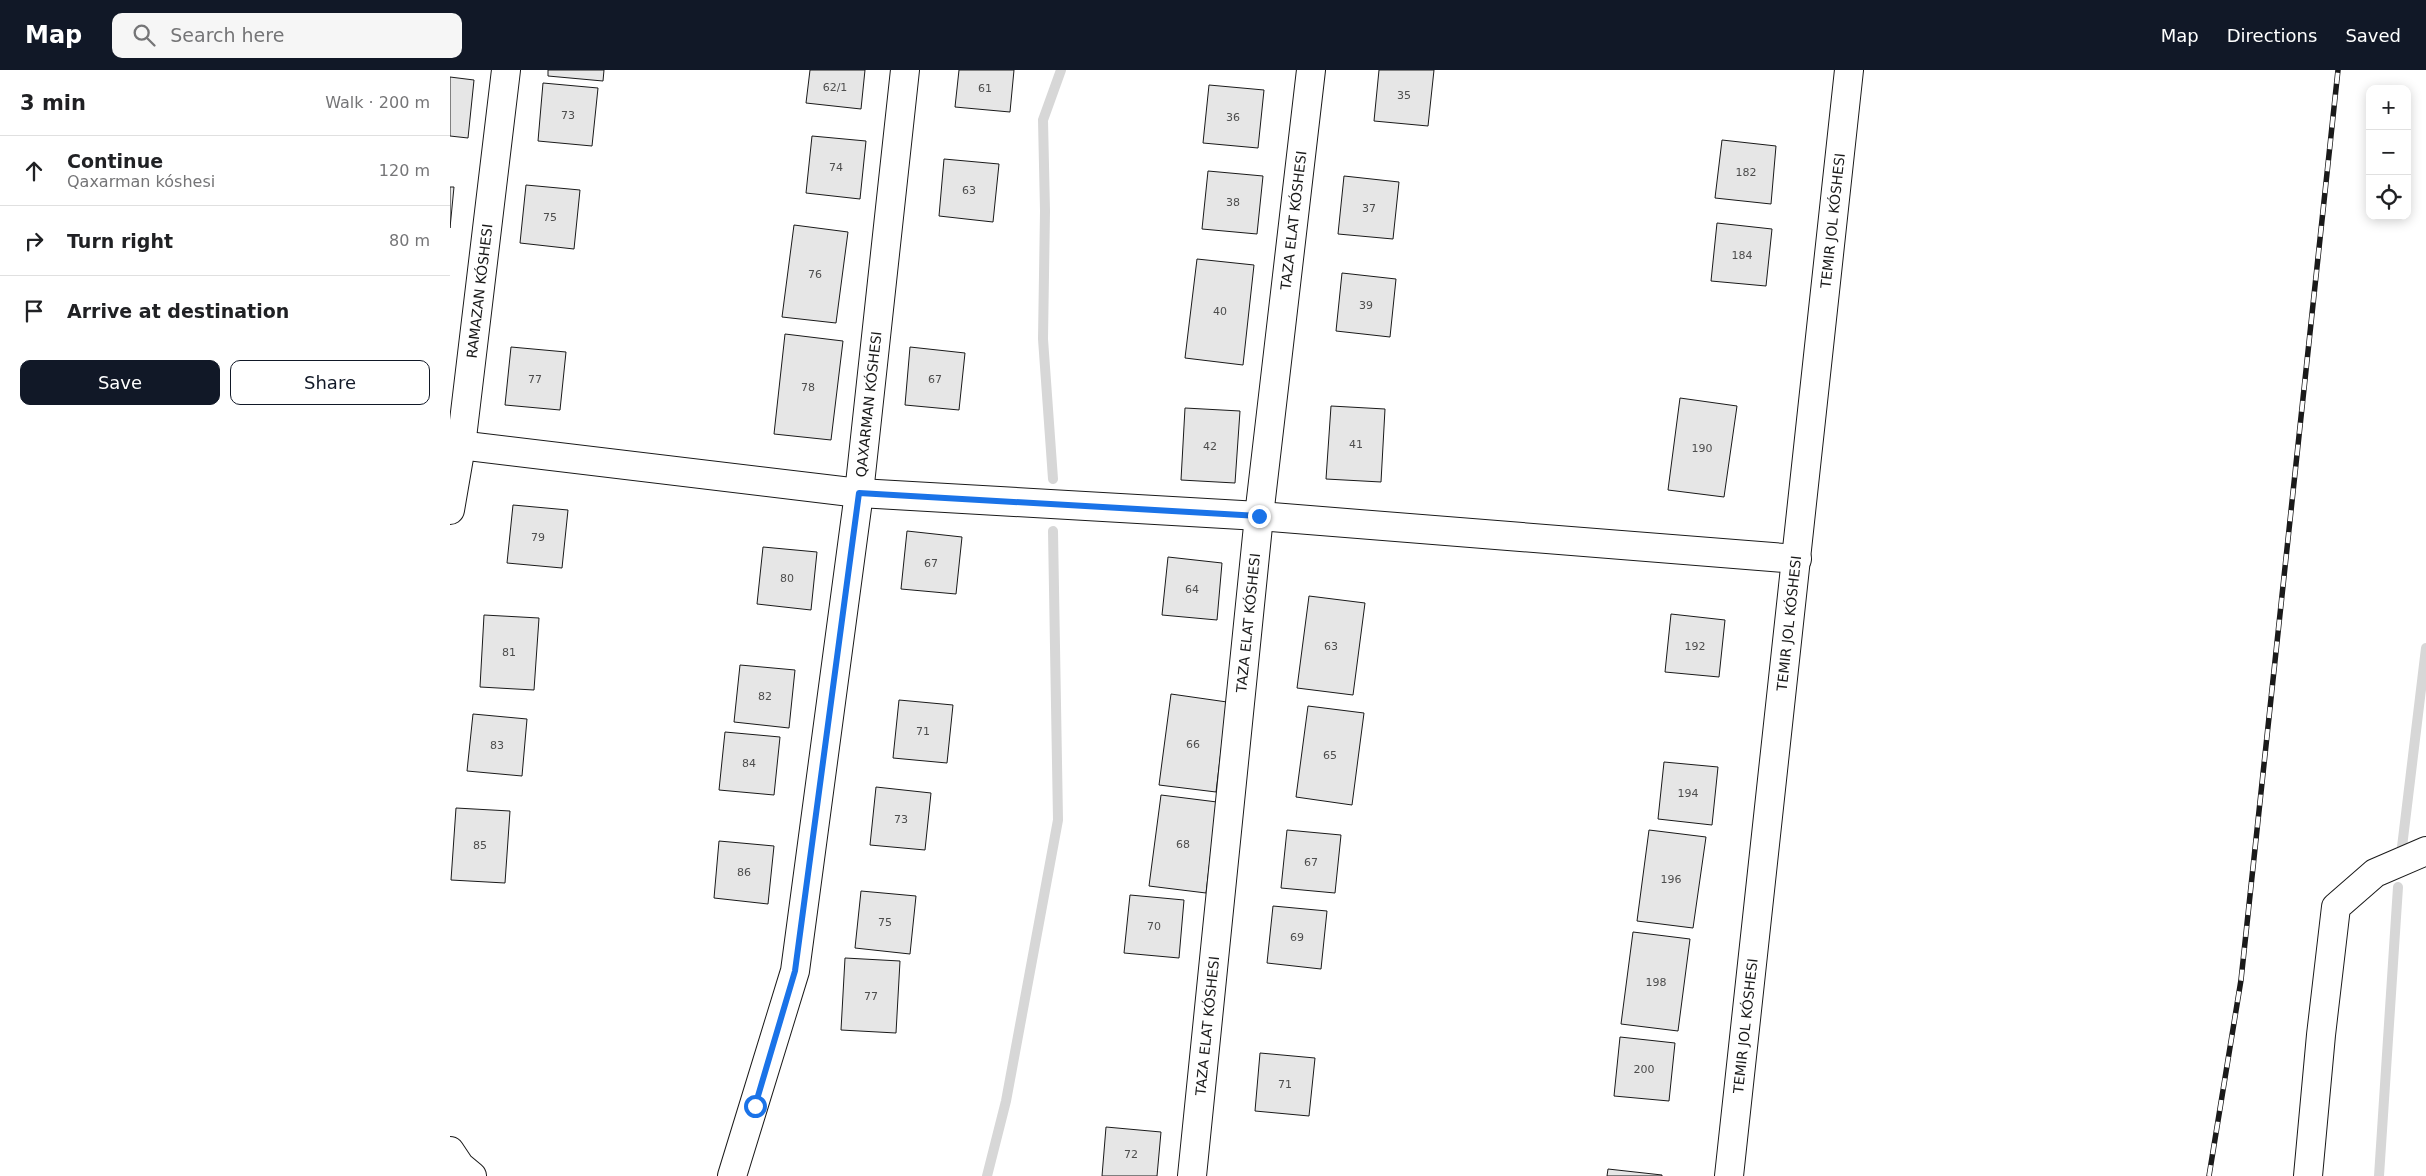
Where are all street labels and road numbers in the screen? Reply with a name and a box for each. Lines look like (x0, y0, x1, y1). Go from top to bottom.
street label: TAZA ELAT KÓSHESI (1277, 150, 1310, 292)
street label: TEMIR JOL KÓSHESI (1817, 152, 1848, 290)
street label: RAMAZAN KÓSHESI (464, 223, 496, 359)
street label: QAXARMAN KÓSHESI (853, 330, 885, 478)
street label: TAZA ELAT KÓSHESI (1233, 552, 1263, 694)
street label: TEMIR JOL KÓSHESI (1774, 555, 1804, 693)
street label: TAZA ELAT KÓSHESI (1192, 955, 1222, 1097)
street label: TEMIR JOL KÓSHESI (1730, 957, 1761, 1095)

